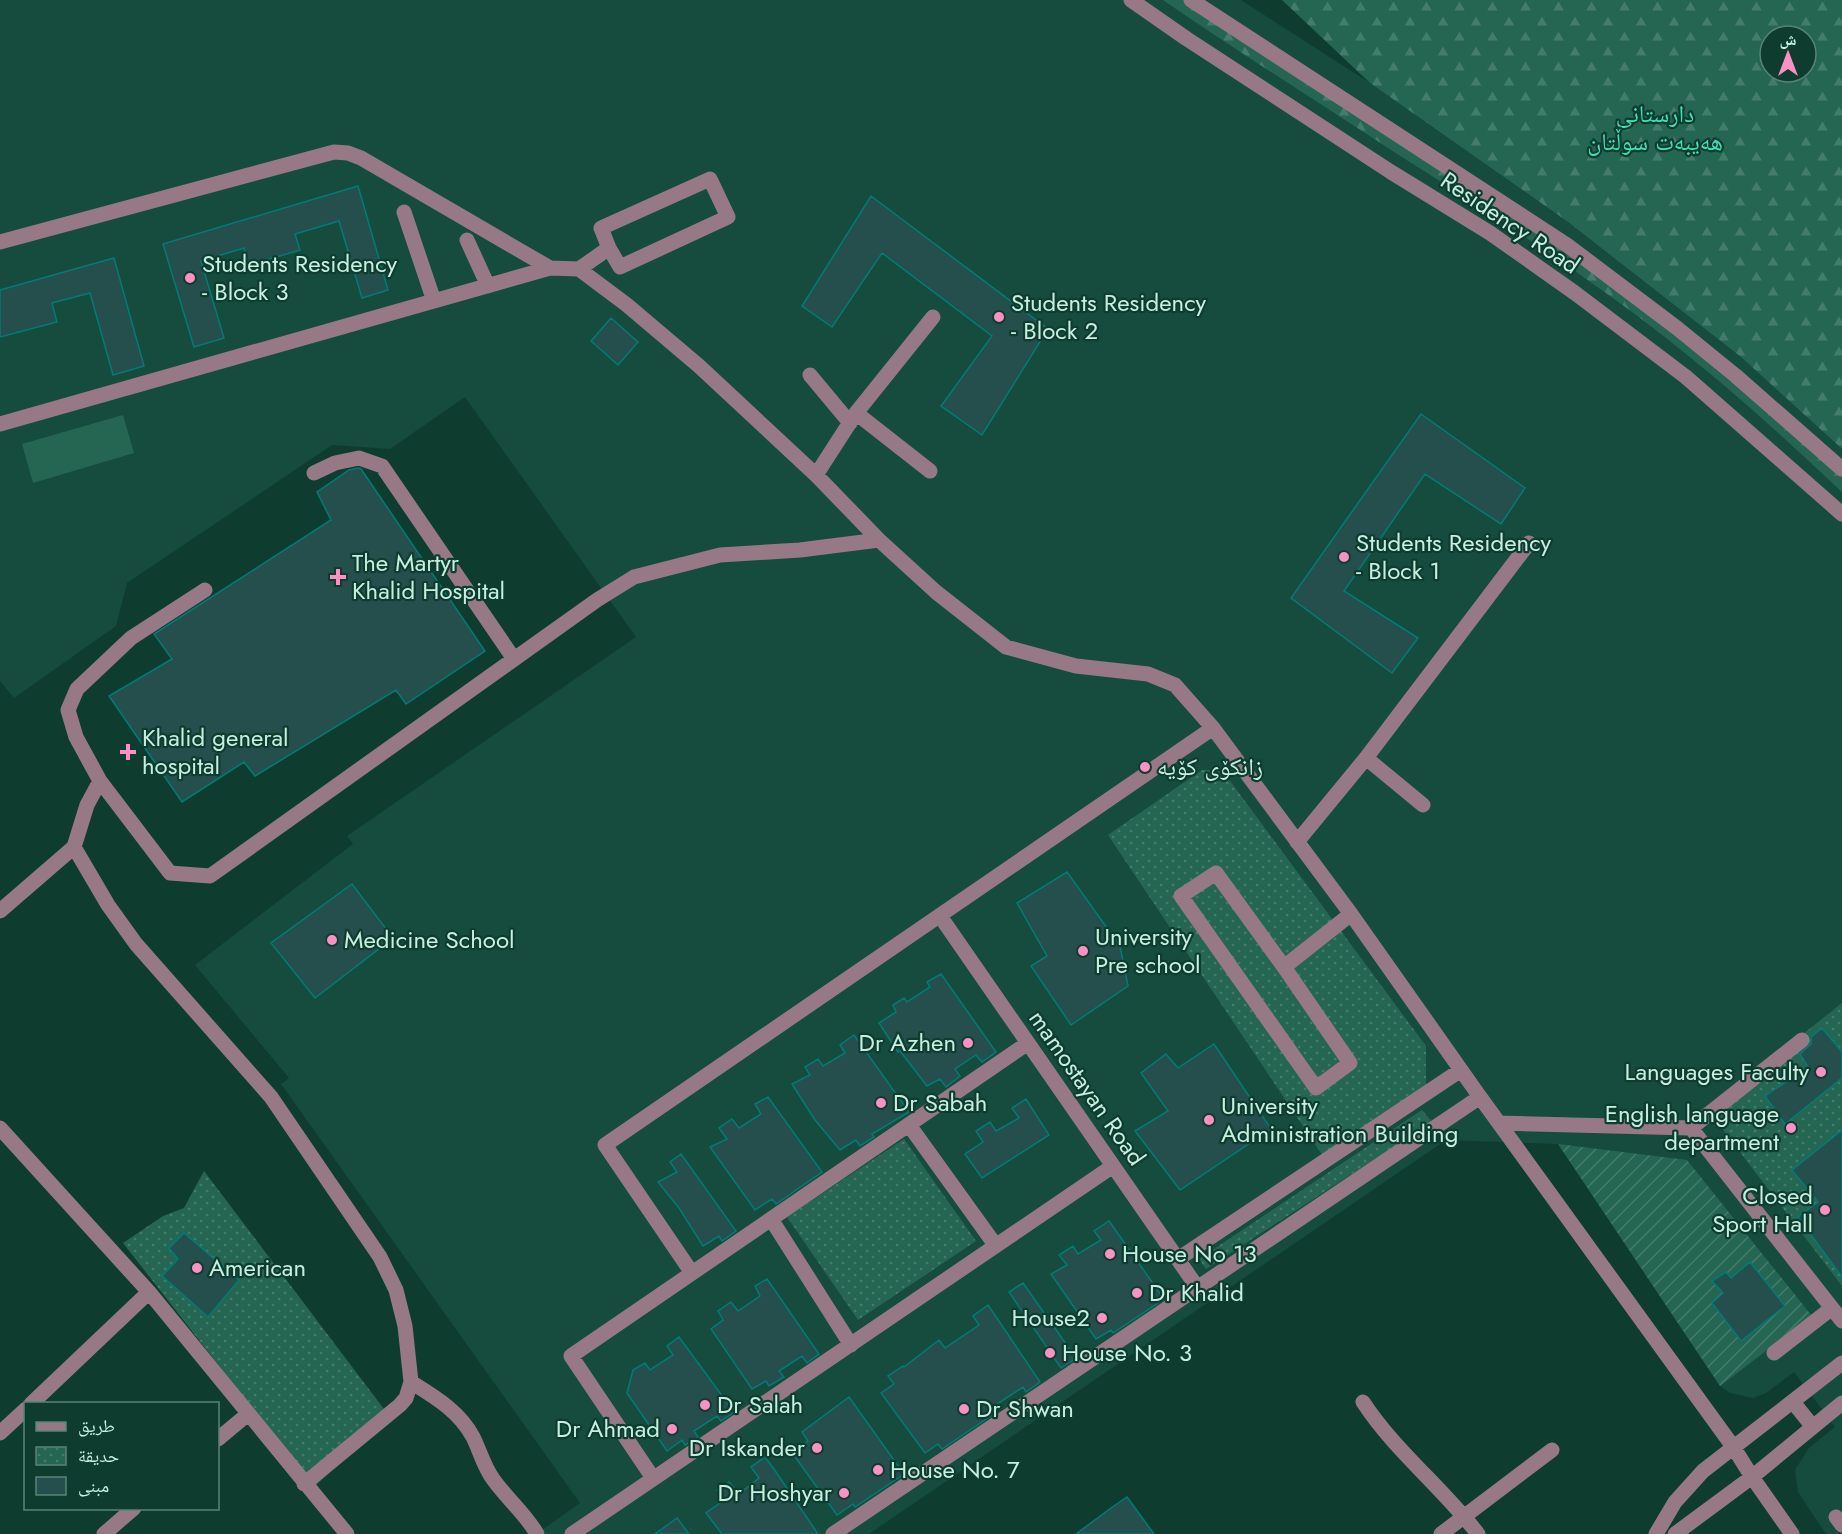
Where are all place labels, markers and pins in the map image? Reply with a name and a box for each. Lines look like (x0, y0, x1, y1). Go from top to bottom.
place label: Students Residency - Block 3 (202, 246, 398, 309)
marker: Students Residency - Block 3 (183, 271, 197, 285)
place label: Students Residency - Block 2 (1011, 285, 1207, 348)
marker: Students Residency - Block 2 (992, 310, 1006, 324)
place label: Students Residency - Block 1 (1356, 525, 1552, 588)
place label: The Martyr Khalid Hospital (352, 545, 505, 608)
marker: Students Residency - Block 1 (1337, 550, 1351, 564)
marker: The Martyr Khalid Hospital (329, 568, 347, 586)
place label: Khalid general hospital (142, 720, 289, 783)
marker: Khalid general hospital (119, 743, 137, 761)
place label: زانکۆی کۆیە (1157, 749, 1263, 784)
marker: زانکۆی کۆیە (1138, 760, 1152, 774)
place label: University Pre school (1095, 919, 1201, 982)
place label: Medicine School (344, 922, 515, 957)
marker: Medicine School (325, 933, 339, 947)
marker: University Pre school (1076, 944, 1090, 958)
place label: Dr Azhen (859, 1025, 956, 1060)
marker: Dr Azhen (961, 1036, 975, 1050)
place label: Languages Faculty (1625, 1054, 1809, 1089)
marker: Languages Faculty (1814, 1065, 1828, 1079)
place label: Dr Sabah (893, 1085, 987, 1120)
place label: University Administration Building (1221, 1088, 1458, 1151)
marker: Dr Sabah (874, 1096, 888, 1110)
place label: English language department (1605, 1096, 1779, 1159)
marker: University Administration Building (1202, 1113, 1216, 1127)
marker: English language department (1784, 1121, 1798, 1135)
place label: Closed Sport Hall (1712, 1178, 1813, 1241)
marker: Closed Sport Hall (1818, 1203, 1832, 1217)
place label: House No 13 (1122, 1236, 1257, 1271)
marker: House No 13 (1103, 1247, 1117, 1261)
place label: American (209, 1250, 306, 1285)
marker: American (190, 1261, 204, 1275)
place label: Dr Khalid (1149, 1275, 1244, 1310)
marker: Dr Khalid (1130, 1286, 1144, 1300)
place label: House2 (1011, 1300, 1090, 1335)
marker: House2 (1095, 1311, 1109, 1325)
place label: House No. 3 (1062, 1335, 1192, 1370)
marker: House No. 3 (1043, 1346, 1057, 1360)
place label: Dr Salah (717, 1387, 803, 1422)
place label: Dr Shwan (976, 1391, 1074, 1426)
marker: Dr Salah (698, 1398, 712, 1412)
marker: Dr Shwan (957, 1402, 971, 1416)
place label: Dr Ahmad (556, 1411, 660, 1446)
marker: Dr Ahmad (665, 1422, 679, 1436)
place label: Dr Iskander (689, 1430, 806, 1465)
marker: Dr Iskander (810, 1441, 824, 1455)
place label: House No. 7 (890, 1452, 1020, 1487)
marker: House No. 7 (871, 1463, 885, 1477)
place label: Dr Hoshyar (717, 1475, 833, 1510)
marker: Dr Hoshyar (837, 1486, 851, 1500)

